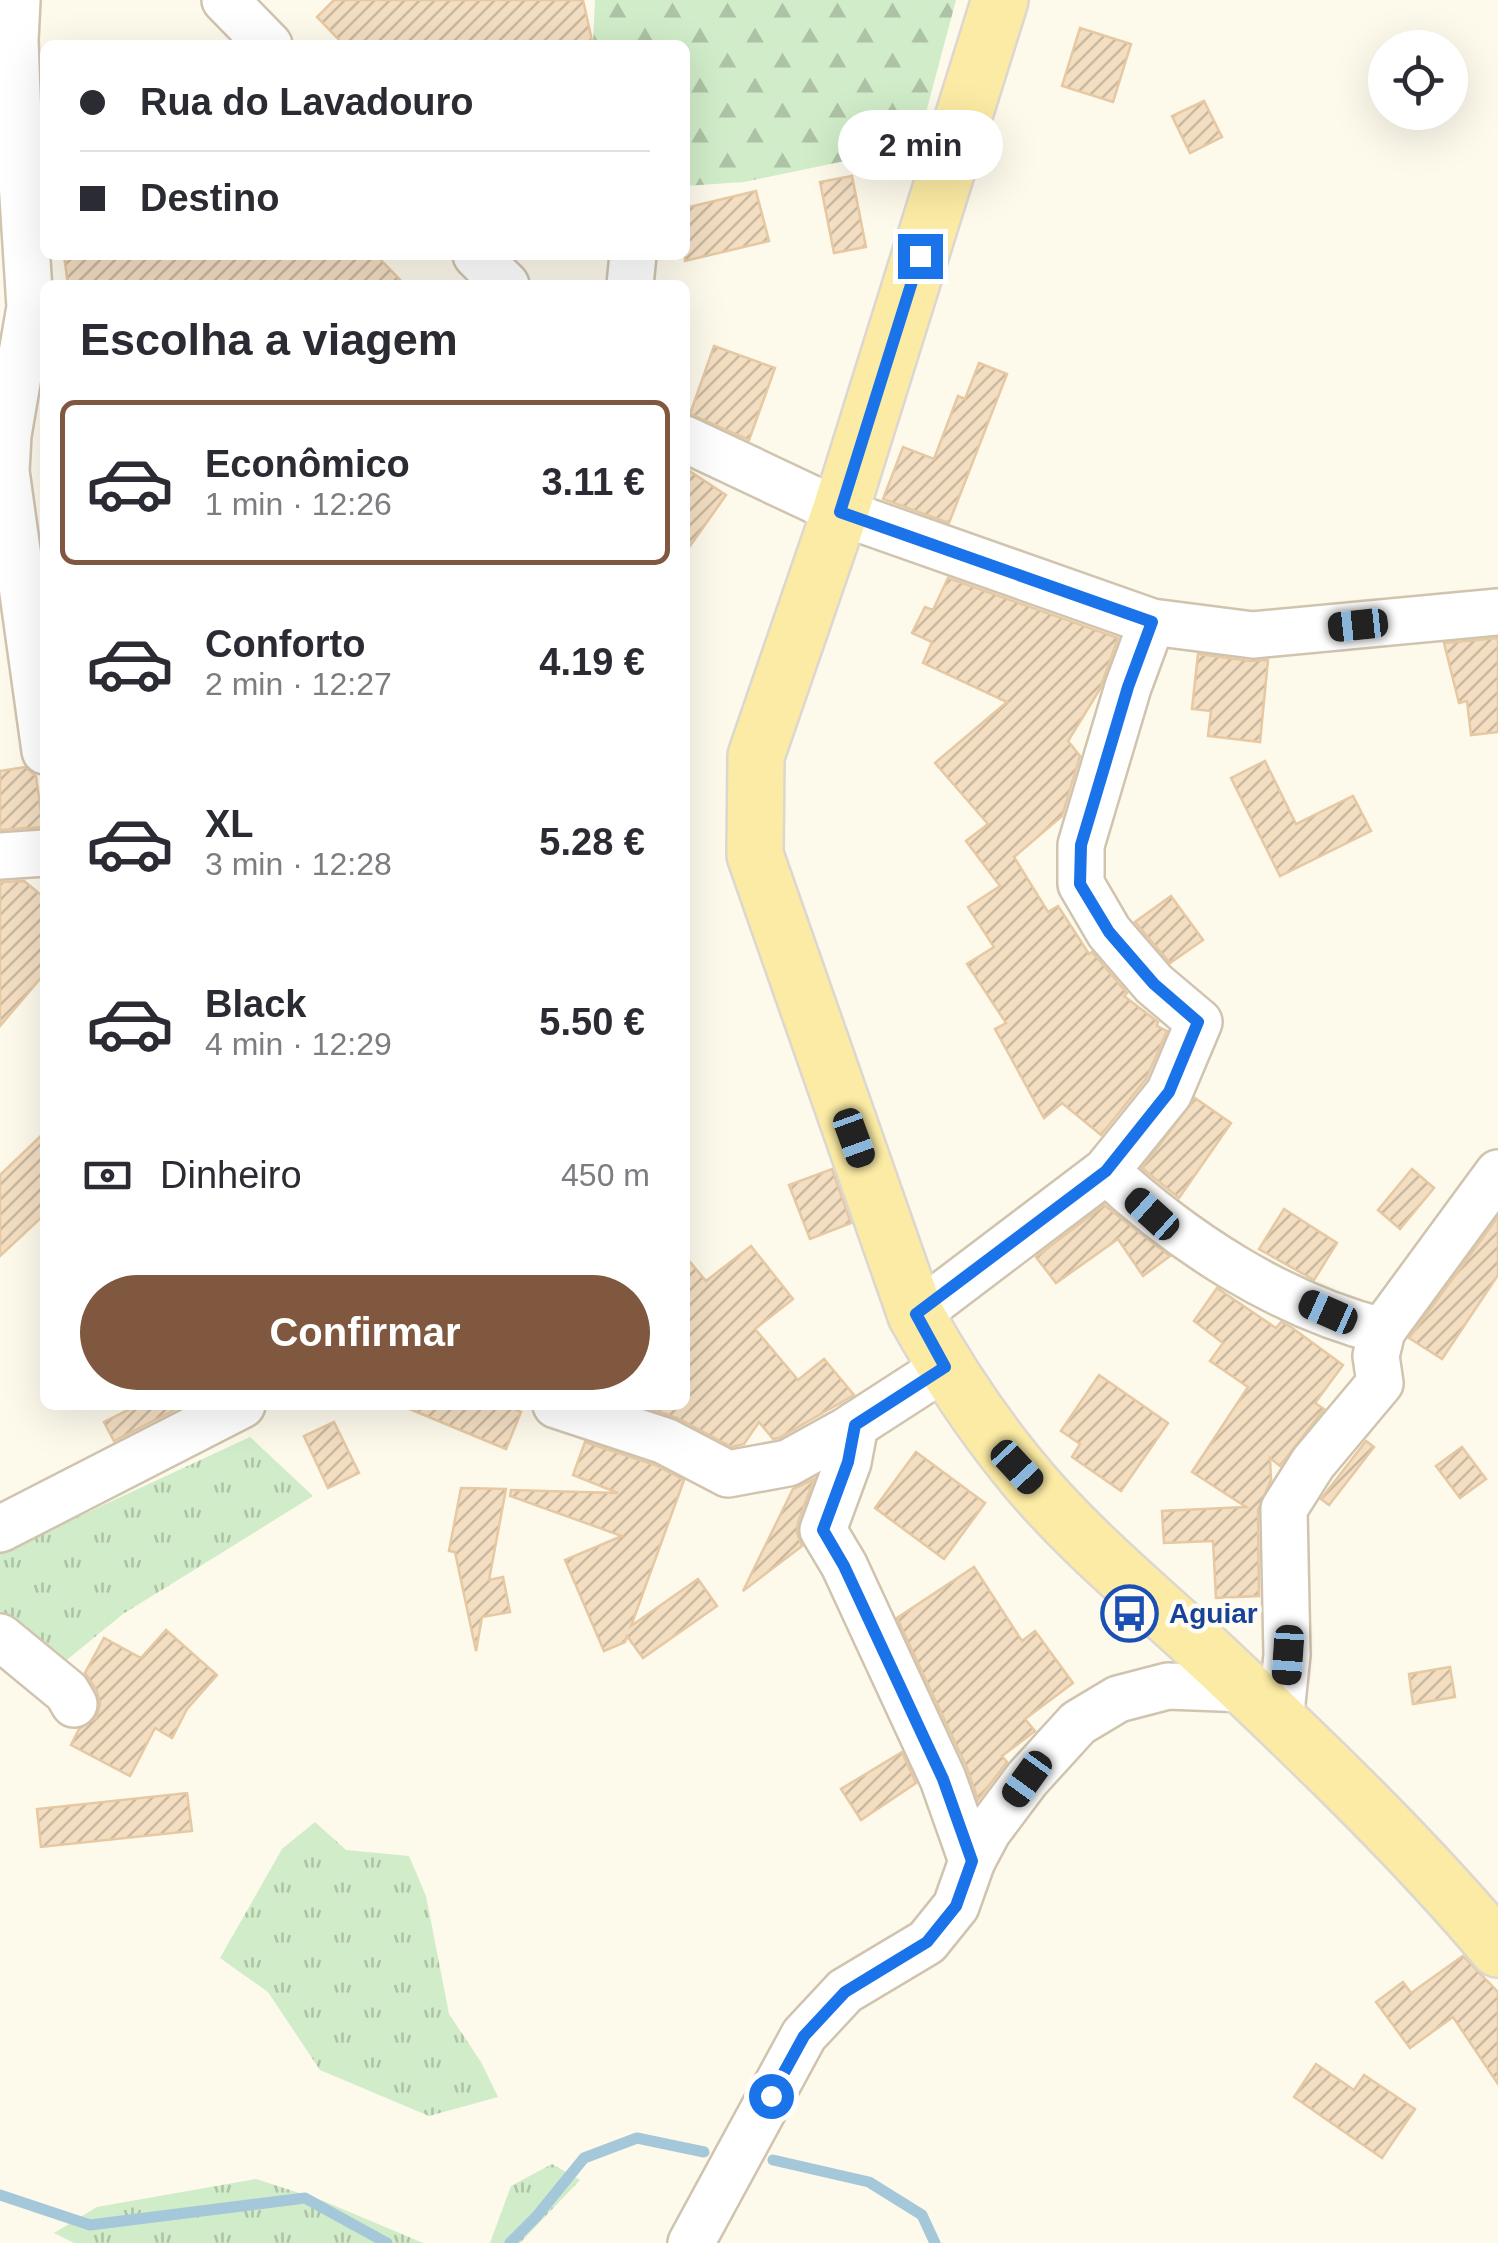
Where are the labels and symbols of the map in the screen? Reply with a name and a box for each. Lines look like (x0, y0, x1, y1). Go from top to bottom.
callout: 2 min (838, 111, 1002, 181)
route end (898, 234, 943, 279)
car (1327, 607, 1389, 643)
car (830, 1105, 878, 1171)
car (1120, 1183, 1184, 1245)
car (1294, 1286, 1362, 1338)
car (986, 1435, 1048, 1499)
bus stop icon: Aguiar (1100, 1583, 1160, 1643)
place label: Aguiar (1169, 1598, 1258, 1629)
car (1271, 1624, 1305, 1686)
car (997, 1746, 1057, 1812)
route start (749, 2074, 794, 2119)

